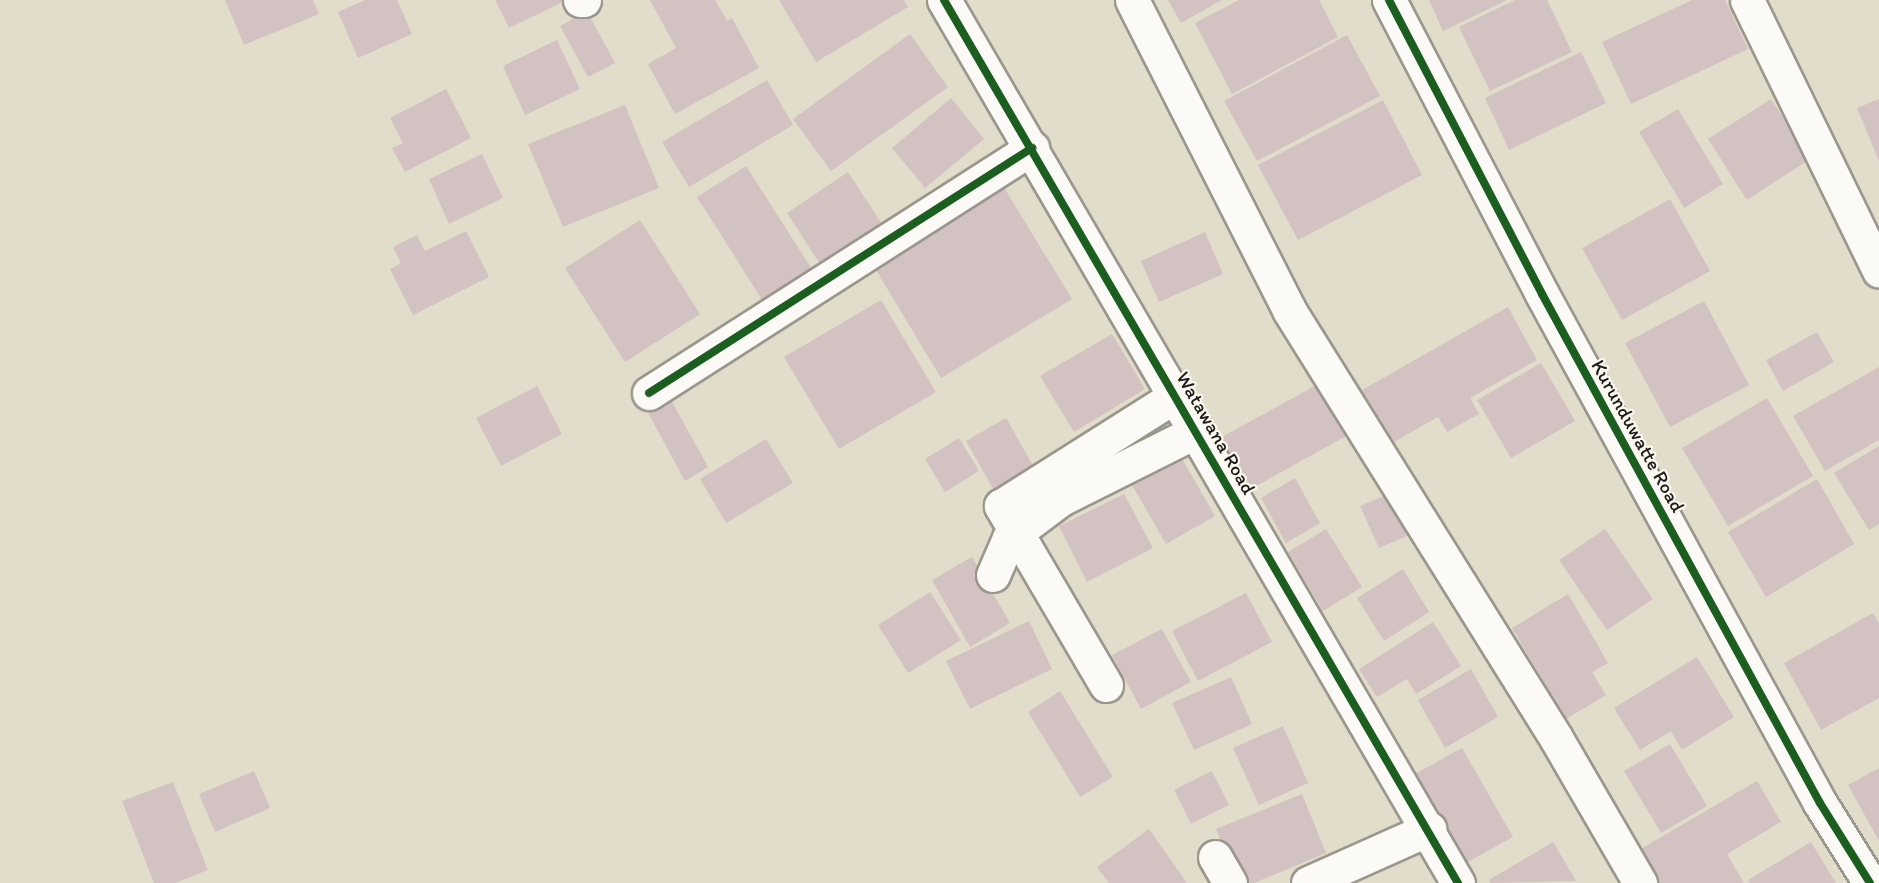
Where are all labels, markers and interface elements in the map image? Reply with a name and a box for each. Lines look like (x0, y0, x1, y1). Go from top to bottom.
street label: Kurunduwatte Road (1586, 356, 1690, 516)
street label: Watawana Road (1171, 368, 1261, 498)

